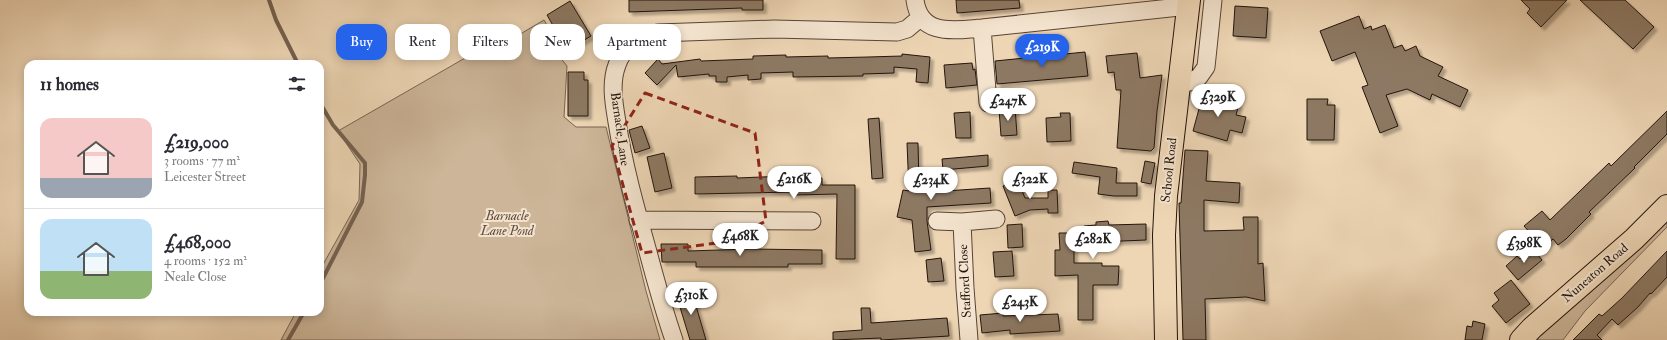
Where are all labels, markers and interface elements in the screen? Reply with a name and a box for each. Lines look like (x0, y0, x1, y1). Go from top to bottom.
chip: Buy (336, 24, 387, 60)
chip: Rent (395, 24, 450, 60)
chip: Filters (458, 24, 522, 60)
chip: New (530, 24, 585, 60)
chip: Apartment (593, 24, 681, 60)
pin: £219K (1014, 34, 1070, 68)
text: £219K (1024, 39, 1060, 55)
icon: filters (286, 73, 308, 95)
text: 11 homes (40, 74, 99, 95)
pin: £329K (1190, 84, 1246, 118)
pin: £247K (980, 88, 1036, 122)
text: £329K (1200, 89, 1236, 105)
street label: Barnacle Lane (607, 91, 633, 167)
text: £247K (989, 93, 1027, 109)
text: £219,000 (164, 132, 229, 153)
icon: home (72, 134, 120, 182)
street label: School Road (1158, 136, 1180, 203)
text: 3 rooms · 77 m² (164, 153, 240, 169)
pin: £216K (766, 166, 822, 200)
pin: £322K (1002, 166, 1058, 200)
pin: £234K (903, 167, 959, 201)
text: Leicester Street (164, 169, 246, 185)
text: £216K (776, 171, 812, 187)
text: £322K (1012, 171, 1048, 187)
text: £234K (913, 172, 949, 188)
park label: Barnacle Lane Pond (479, 208, 535, 239)
pin: £468K (712, 223, 768, 257)
pin: £282K (1065, 226, 1121, 260)
text: £468K (721, 228, 759, 244)
pin: £398K (1496, 230, 1552, 264)
text: £282K (1074, 231, 1112, 247)
text: £468,000 (164, 232, 231, 253)
icon: home (72, 235, 120, 283)
text: £398K (1506, 235, 1542, 251)
street label: Nuneaton Road (1559, 239, 1632, 306)
street label: Stafford Close (955, 243, 975, 318)
text: 4 rooms · 152 m² (164, 253, 247, 269)
text: Neale Close (164, 269, 227, 285)
pin: £310K (663, 282, 719, 316)
text: £310K (674, 287, 708, 303)
pin: £243K (992, 289, 1048, 323)
text: £243K (1002, 294, 1038, 310)

